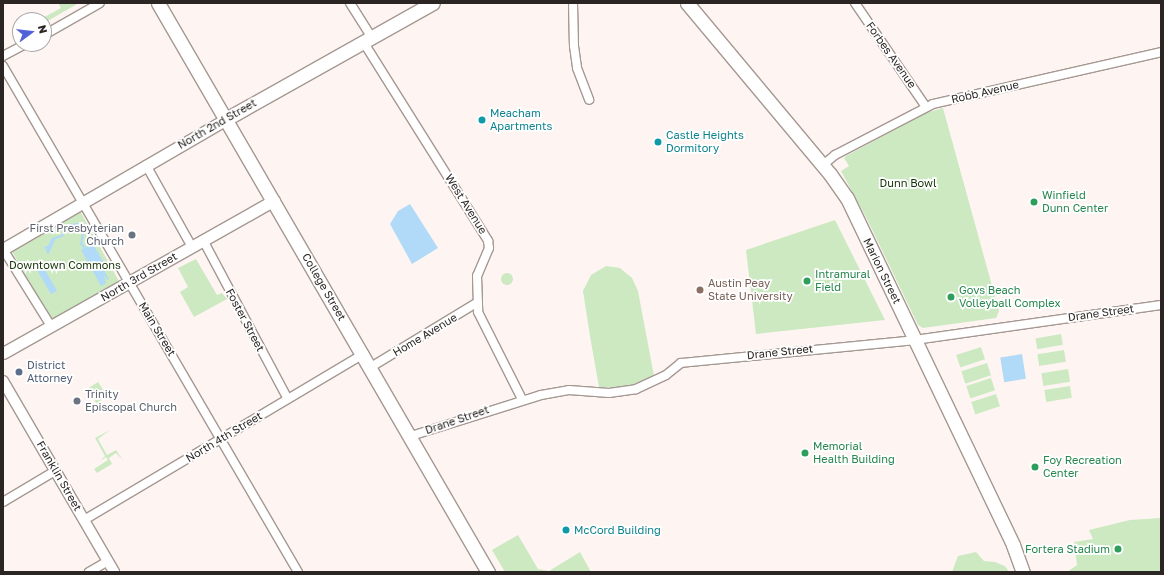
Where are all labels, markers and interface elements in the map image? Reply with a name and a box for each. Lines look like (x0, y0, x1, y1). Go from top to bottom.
north arrow (12, 12, 52, 52)
street label: Forbes Avenue (863, 19, 919, 91)
text: N (36, 23, 50, 35)
street label: Robb Avenue (950, 78, 1020, 106)
street label: North 2nd Street (175, 96, 259, 152)
place label: Meacham Apartments (490, 107, 552, 133)
marker: Meacham Apartments (477, 115, 487, 125)
place label: Castle Heights Dormitory (666, 129, 744, 155)
marker: Castle Heights Dormitory (653, 137, 663, 147)
street label: West Avenue (442, 172, 490, 236)
park label: Dunn Bowl (880, 176, 936, 190)
place label: Winfield Dunn Center (1042, 189, 1108, 215)
marker: Winfield Dunn Center (1029, 197, 1039, 207)
place label: First Presbyterian Church (30, 222, 124, 248)
marker: First Presbyterian Church (127, 230, 137, 240)
street label: Marion Street (860, 236, 904, 306)
street label: North 3rd Street (98, 250, 180, 304)
street label: College Street (299, 251, 349, 323)
park label: Downtown Commons (9, 258, 121, 272)
place label: Intramural Field (815, 268, 870, 294)
marker: Intramural Field (802, 276, 812, 286)
place label: Austin Peay State University (708, 277, 793, 303)
place label: Govs Beach Volleyball Complex (959, 284, 1061, 310)
marker: Austin Peay State University (695, 285, 705, 295)
street label: Foster Street (223, 286, 267, 354)
marker: Govs Beach Volleyball Complex (946, 292, 956, 302)
street label: Main Street (136, 300, 178, 358)
street label: Drane Street (1067, 302, 1135, 324)
street label: Home Avenue (390, 311, 460, 359)
street label: Drane Street (746, 342, 814, 362)
place label: District Attorney (27, 359, 73, 385)
marker: District Attorney (14, 367, 24, 377)
place label: Trinity Episcopal Church (85, 388, 177, 414)
marker: Trinity Episcopal Church (72, 396, 82, 406)
street label: Drane Street (423, 403, 491, 437)
street label: North 4th Street (183, 409, 265, 465)
street label: Franklin Street (34, 439, 84, 513)
place label: Memorial Health Building (813, 440, 895, 466)
marker: Memorial Health Building (800, 448, 810, 458)
place label: Foy Recreation Center (1043, 454, 1122, 480)
marker: Foy Recreation Center (1030, 462, 1040, 472)
place label: McCord Building (574, 523, 661, 537)
marker: McCord Building (561, 525, 571, 535)
place label: Fortera Stadium (1025, 542, 1110, 556)
marker: Fortera Stadium (1113, 544, 1123, 554)

